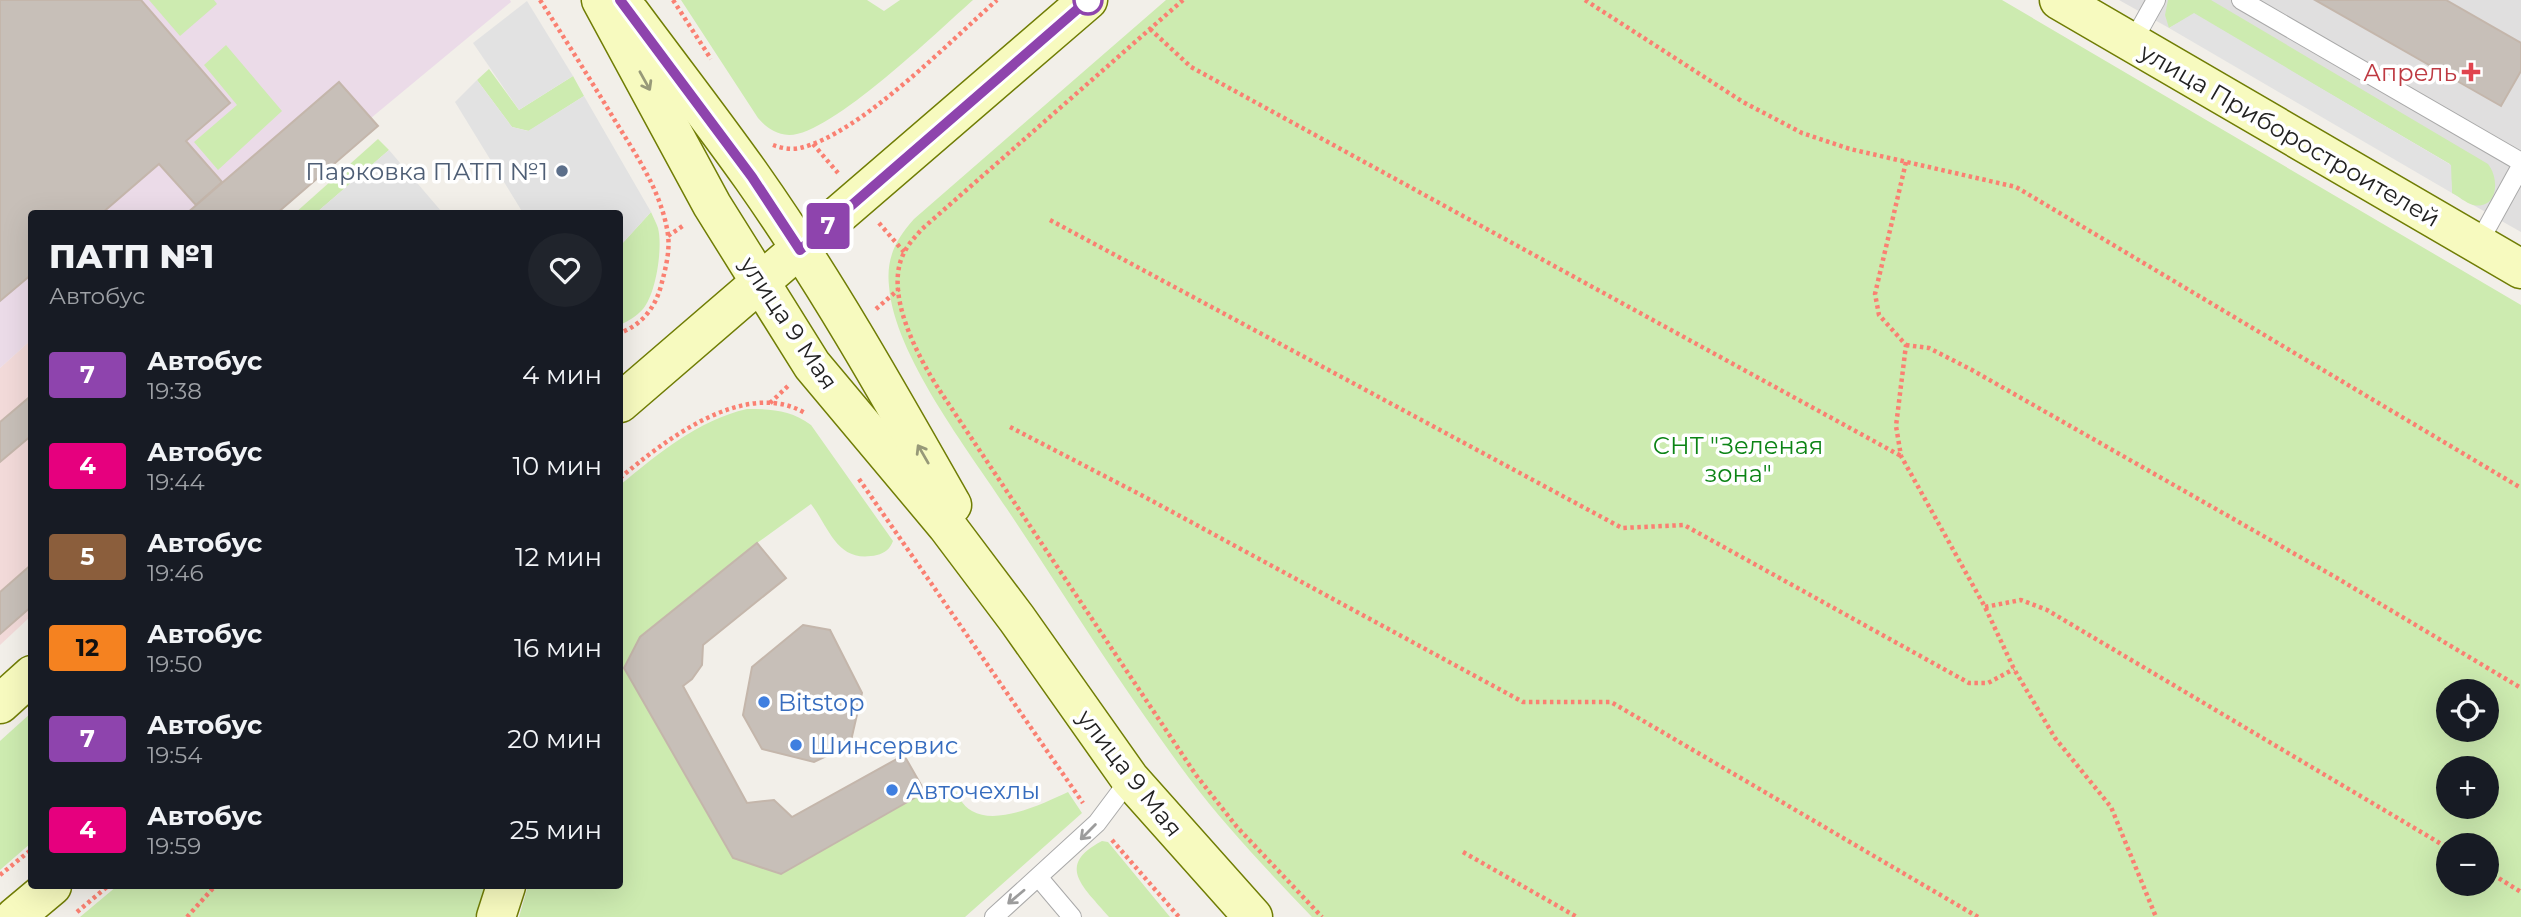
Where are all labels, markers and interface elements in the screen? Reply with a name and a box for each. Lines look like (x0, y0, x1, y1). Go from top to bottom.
unlabelled marker (1073, 0, 1103, 15)
street label: улица Приборостроителей (2134, 37, 2445, 233)
place label: Апрель (2363, 58, 2457, 87)
marker: Апрель (2463, 64, 2479, 80)
one-way arrow (638, 71, 652, 91)
place label: Парковка ПАТП №1 (305, 157, 548, 186)
marker: Парковка ПАТП №1 (554, 163, 570, 179)
line badge: 7 (805, 203, 851, 249)
text: 7 (821, 211, 835, 240)
button: heart (528, 233, 602, 307)
text: ПАТП №1 (49, 236, 214, 276)
street label: улица 9 Мая (733, 250, 844, 395)
text: Автобус (49, 282, 145, 310)
text: Автобус (147, 345, 262, 377)
text: 4 мин (522, 359, 602, 391)
text: 7 (80, 360, 95, 389)
text: 19:38 (147, 377, 202, 405)
park label: СНТ "Зеленая зона" (1653, 431, 1823, 488)
text: Автобус (147, 436, 262, 468)
one-way arrow (916, 444, 930, 464)
text: 10 мин (513, 450, 602, 482)
text: 4 (79, 451, 96, 480)
text: 19:44 (147, 468, 205, 496)
text: Автобус (147, 527, 262, 559)
text: 12 мин (515, 541, 602, 573)
text: 5 (80, 542, 95, 571)
text: 19:46 (147, 559, 203, 587)
text: Автобус (147, 618, 262, 650)
text: 16 мин (514, 632, 602, 664)
text: 12 (76, 633, 99, 662)
text: 19:50 (147, 650, 202, 678)
map controls (2436, 679, 2499, 896)
button: locate (2436, 679, 2499, 742)
place label: Bitstop (778, 688, 864, 717)
marker: Bitstop (756, 694, 772, 710)
street label: улица 9 Мая (1071, 703, 1189, 843)
text: Автобус (147, 709, 262, 741)
text: 20 мин (507, 723, 602, 755)
text: 7 (80, 724, 95, 753)
place label: Шинсервис (810, 731, 958, 760)
marker: Шинсервис (788, 737, 804, 753)
text: 19:54 (147, 741, 202, 769)
button: + (2436, 756, 2499, 819)
place label: Авточехлы (906, 776, 1040, 805)
marker: Авточехлы (884, 782, 900, 798)
text: Автобус (147, 800, 262, 832)
text: 25 мин (510, 814, 602, 846)
text: 4 (79, 815, 96, 844)
one-way arrow (1080, 824, 1097, 841)
text: 19:59 (147, 832, 201, 860)
button: − (2436, 833, 2499, 896)
one-way arrow (1007, 889, 1025, 905)

